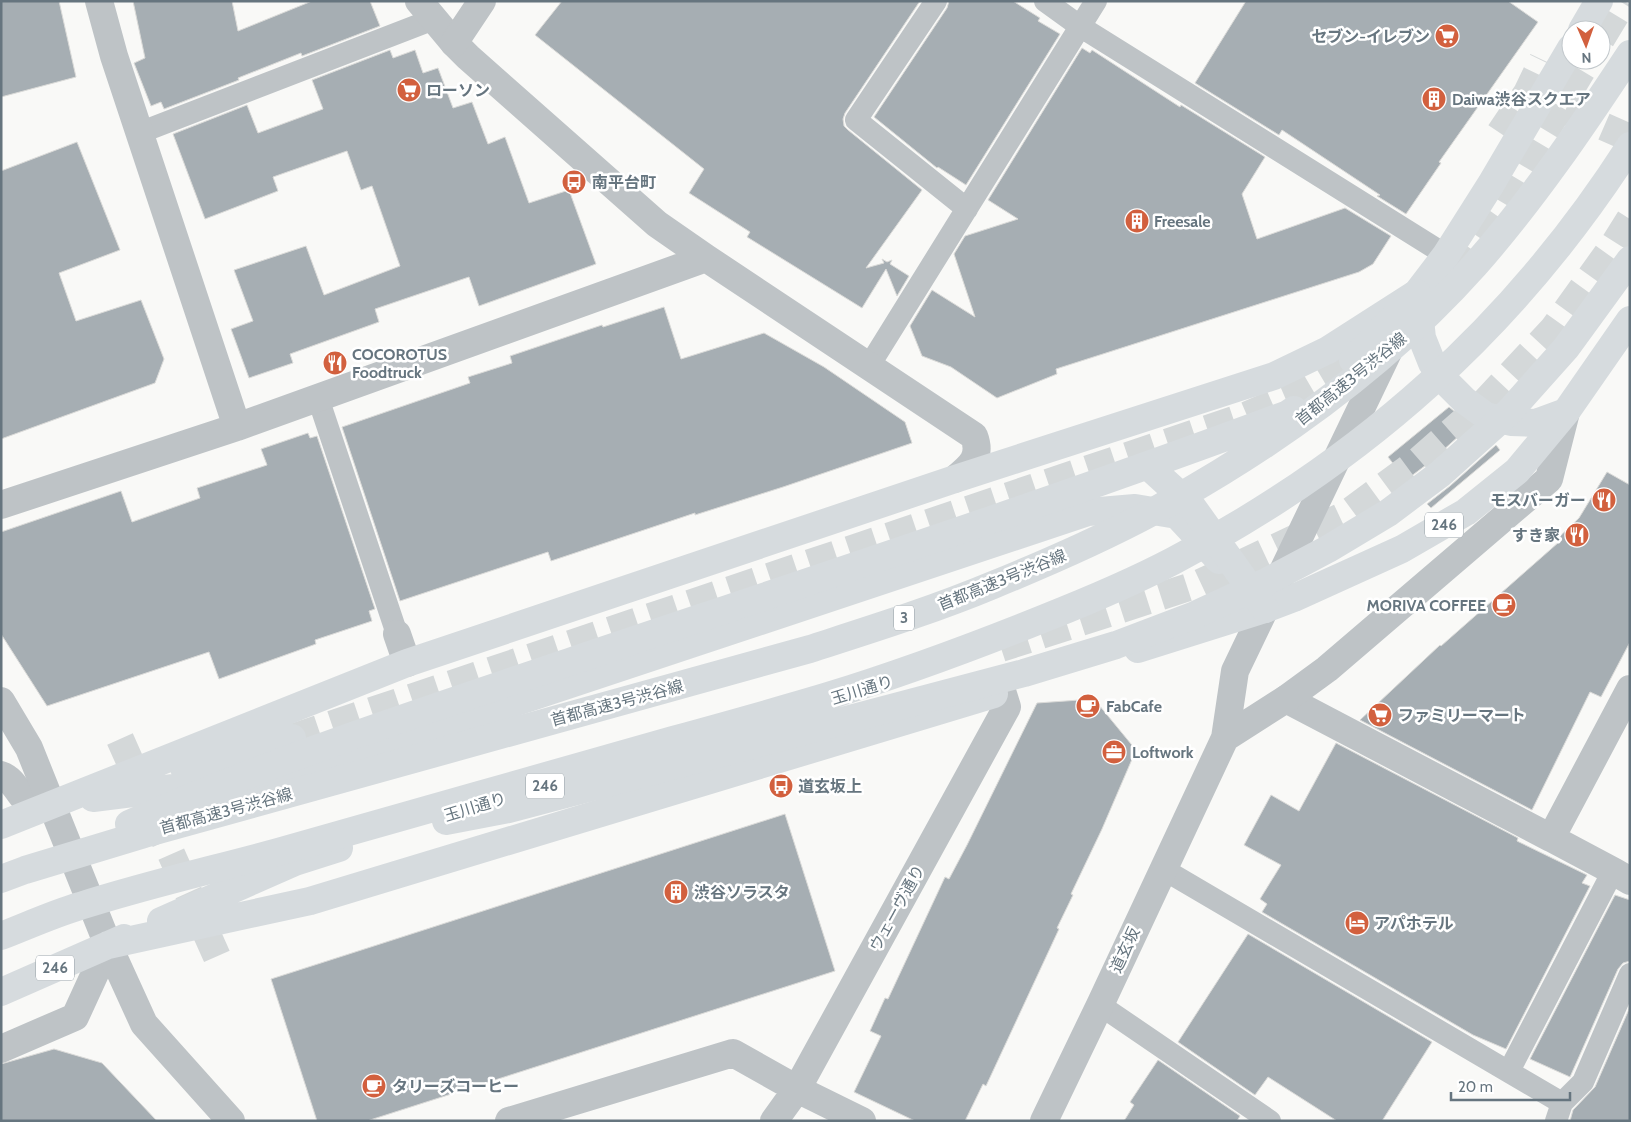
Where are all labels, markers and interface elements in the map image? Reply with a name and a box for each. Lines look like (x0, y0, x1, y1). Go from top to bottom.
north arrow (1561, 20, 1611, 70)
supermarket icon: セブン-イレブン (1434, 23, 1460, 49)
place label: セブン-イレブン (1311, 27, 1430, 46)
text: N (1581, 49, 1592, 67)
supermarket icon: ローソン (396, 77, 422, 103)
place label: ローソン (426, 81, 490, 100)
building icon: Daiwa渋谷スクエア (1421, 86, 1447, 112)
place label: Daiwa渋谷スクエア (1452, 90, 1591, 109)
bus stop icon: 南平台町 (561, 169, 587, 195)
place label: 南平台町 (592, 173, 656, 192)
building icon: Freesale (1124, 208, 1150, 234)
place label: Freesale (1154, 212, 1211, 231)
street label: 首都高速3号渋谷線 (1292, 329, 1410, 429)
place label: COCOROTUS Foodtruck (352, 345, 447, 382)
restaurant icon: COCOROTUS Foodtruck (322, 350, 348, 376)
restaurant icon: モスバーガー (1591, 487, 1617, 513)
place label: モスバーガー (1490, 491, 1586, 510)
road number: 246 (1425, 512, 1463, 538)
restaurant icon: すき家 (1564, 522, 1590, 548)
place label: すき家 (1512, 526, 1560, 545)
street label: 首都高速3号渋谷線 (935, 546, 1069, 614)
cafe icon: MORIVA COFFEE (1491, 592, 1517, 618)
place label: MORIVA COFFEE (1367, 596, 1486, 615)
road number: 3 (894, 606, 914, 630)
street label: 玉川通り (829, 672, 895, 708)
street label: 首都高速3号渋谷線 (549, 676, 685, 730)
cafe icon: FabCafe (1075, 693, 1101, 719)
place label: FabCafe (1106, 697, 1162, 716)
supermarket icon: ファミリーマート (1367, 702, 1393, 728)
place label: ファミリーマート (1398, 706, 1526, 725)
office icon: Loftwork (1101, 739, 1127, 765)
place label: Loftwork (1132, 743, 1194, 762)
bus stop icon: 道玄坂上 (768, 773, 794, 799)
road number: 246 (526, 774, 564, 798)
place label: 道玄坂上 (798, 777, 862, 796)
street label: 首都高速3号渋谷線 (158, 784, 294, 838)
street label: 玉川通り (442, 789, 508, 825)
street label: ウェーヴ通り (865, 861, 929, 955)
building icon: 渋谷ソラスタ (663, 879, 689, 905)
place label: 渋谷ソラスタ (694, 883, 790, 902)
hotel icon: アパホテル (1344, 910, 1370, 936)
place label: アパホテル (1374, 914, 1454, 933)
street label: 道玄坂 (1106, 924, 1144, 976)
road number: 246 (36, 956, 74, 980)
scale bar (1451, 1070, 1570, 1102)
cafe icon: タリーズコーヒー (361, 1073, 387, 1099)
place label: タリーズコーヒー (392, 1077, 519, 1096)
text: 20 m (1458, 1078, 1493, 1096)

